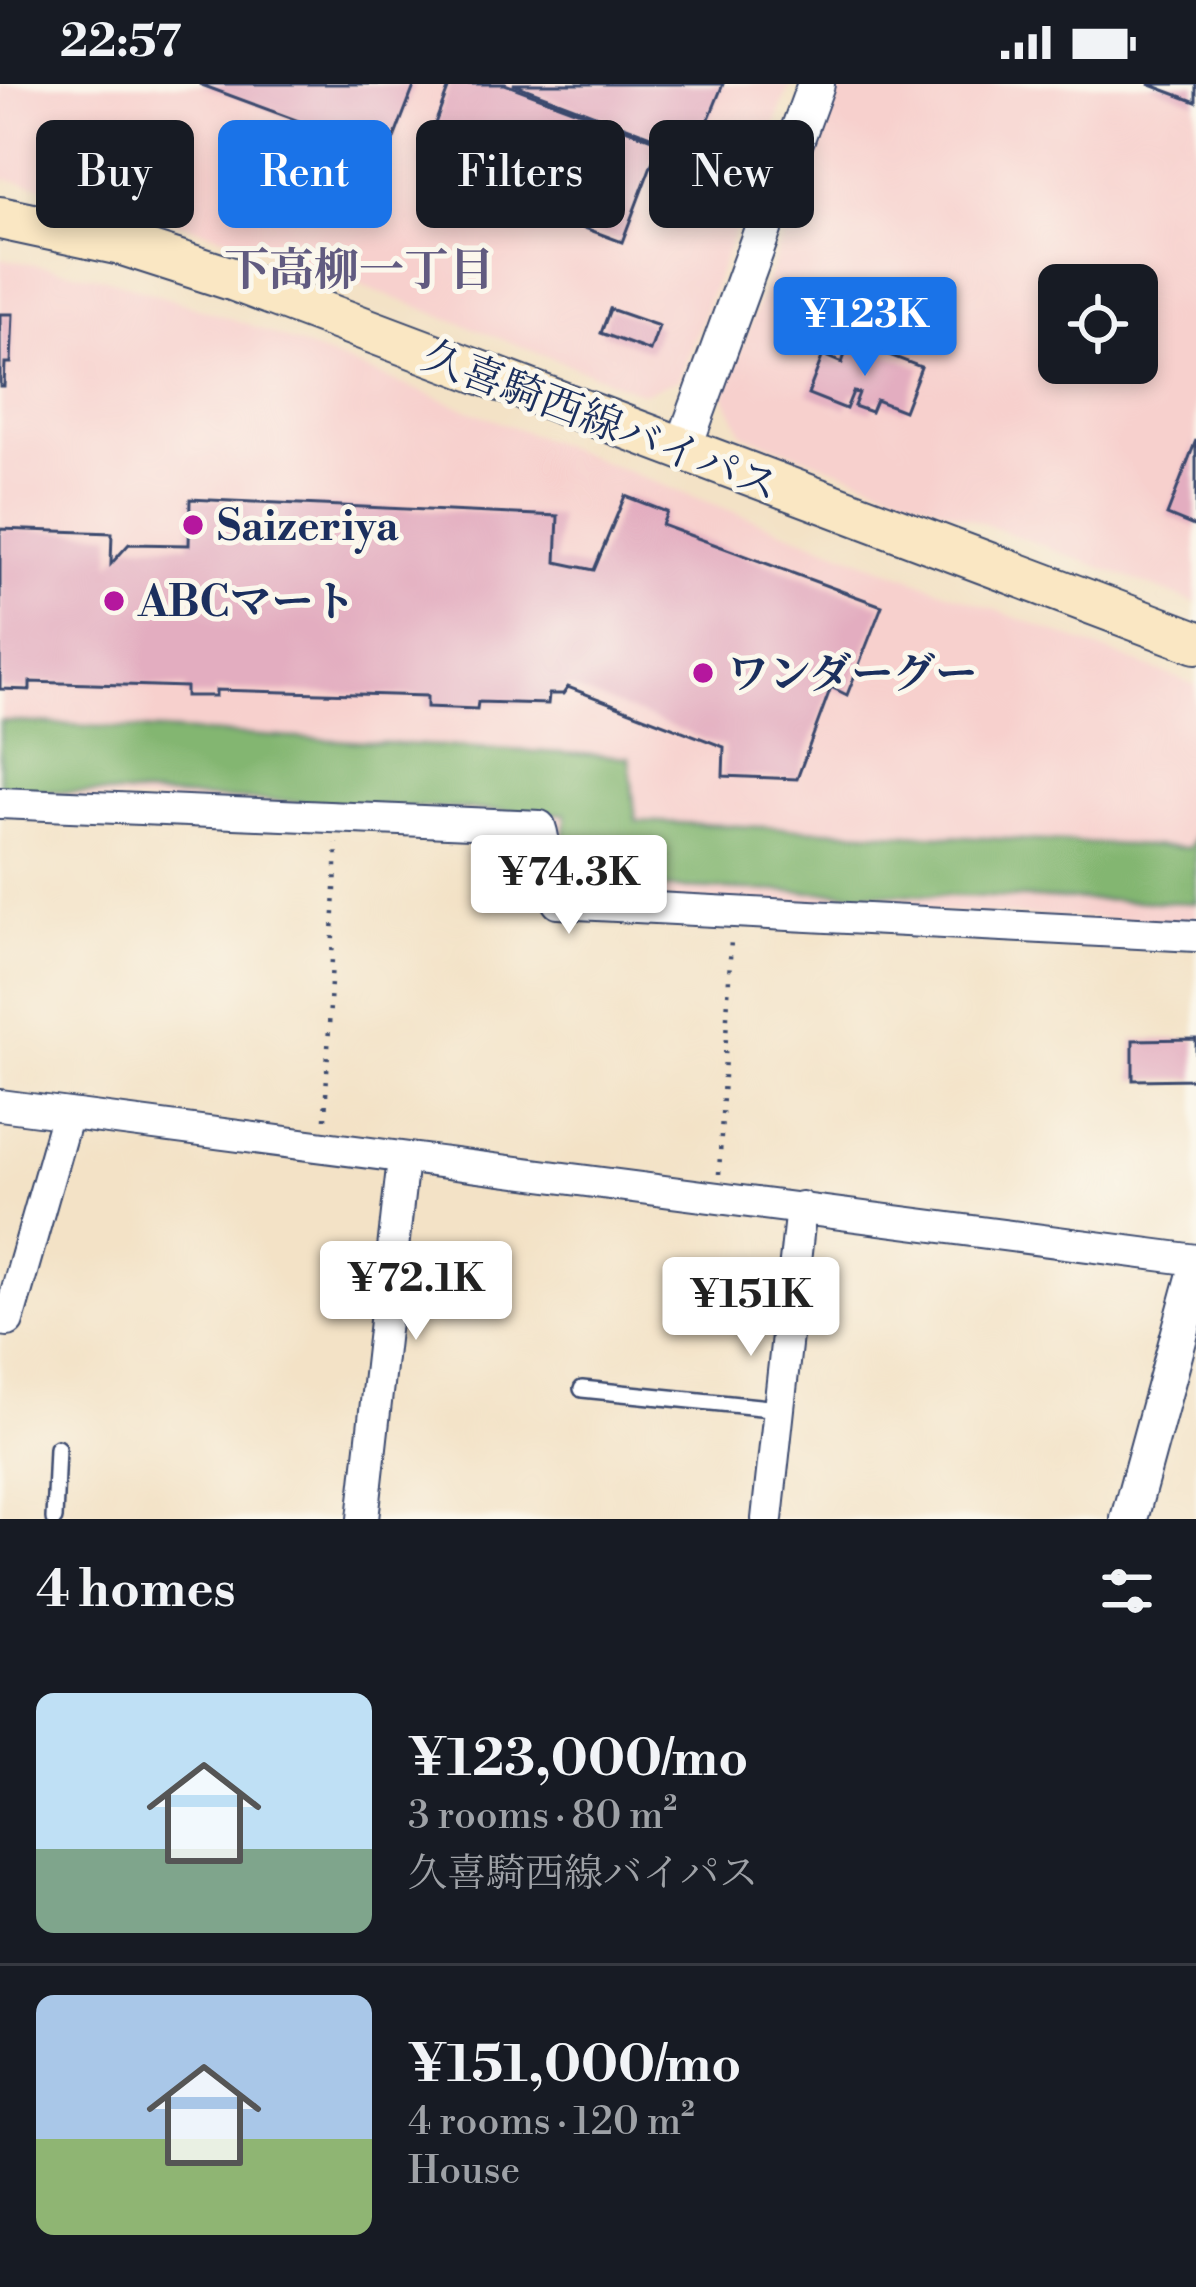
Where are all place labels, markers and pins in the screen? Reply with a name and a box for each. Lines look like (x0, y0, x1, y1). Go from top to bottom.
pin: ¥123K (781, 277, 949, 379)
place label: Saizeriya (217, 501, 399, 554)
marker: Saizeriya (180, 512, 206, 538)
place label: ABCマート (137, 577, 355, 630)
marker: ABCマート (101, 588, 127, 614)
place label: ワンダーグー (727, 649, 977, 702)
marker: ワンダーグー (690, 660, 716, 686)
pin: ¥74.3K (471, 835, 667, 937)
pin: ¥72.1K (318, 1241, 514, 1343)
pin: ¥151K (667, 1257, 835, 1359)

